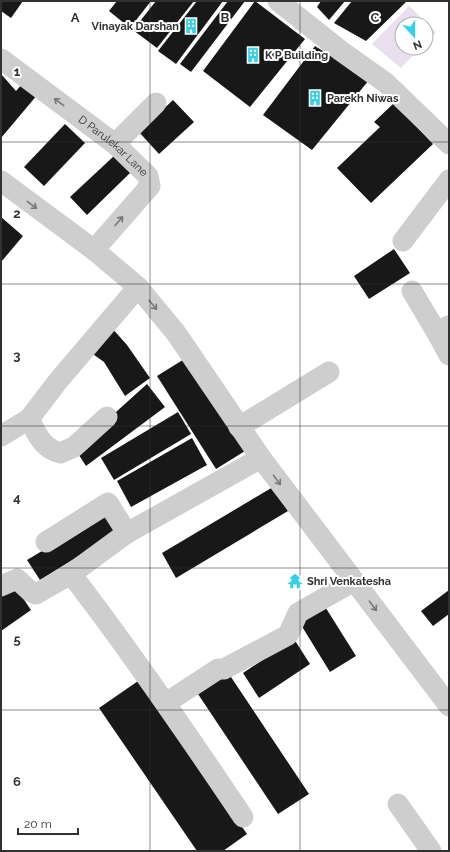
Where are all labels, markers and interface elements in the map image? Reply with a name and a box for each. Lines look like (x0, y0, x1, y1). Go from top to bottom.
text: A (71, 10, 80, 25)
text: B (221, 10, 230, 25)
text: C (371, 10, 380, 25)
north arrow (394, 16, 434, 56)
building icon: Vinayak Darshan (182, 17, 200, 35)
place label: Vinayak Darshan (92, 20, 179, 33)
text: N (411, 37, 424, 52)
building icon: K P Building (244, 46, 262, 64)
place label: K P Building (265, 49, 328, 62)
text: 1 (14, 64, 21, 79)
building icon: Parekh Niwas (306, 89, 324, 107)
place label: Parekh Niwas (327, 92, 399, 105)
one-way arrow (53, 98, 64, 106)
street label: D Parulekar Lane (76, 113, 151, 179)
one-way arrow (27, 200, 38, 209)
text: 2 (13, 206, 21, 221)
one-way arrow (115, 215, 124, 226)
one-way arrow (149, 300, 158, 311)
text: 3 (13, 348, 21, 363)
one-way arrow (273, 474, 282, 485)
text: 4 (13, 490, 21, 505)
temple icon: Shri Venkatesha (286, 572, 304, 590)
place label: Shri Venkatesha (307, 575, 391, 588)
one-way arrow (368, 600, 377, 611)
text: 5 (13, 632, 21, 647)
text: 6 (13, 774, 21, 789)
scale bar (18, 810, 78, 836)
text: 20 m (24, 817, 52, 831)

